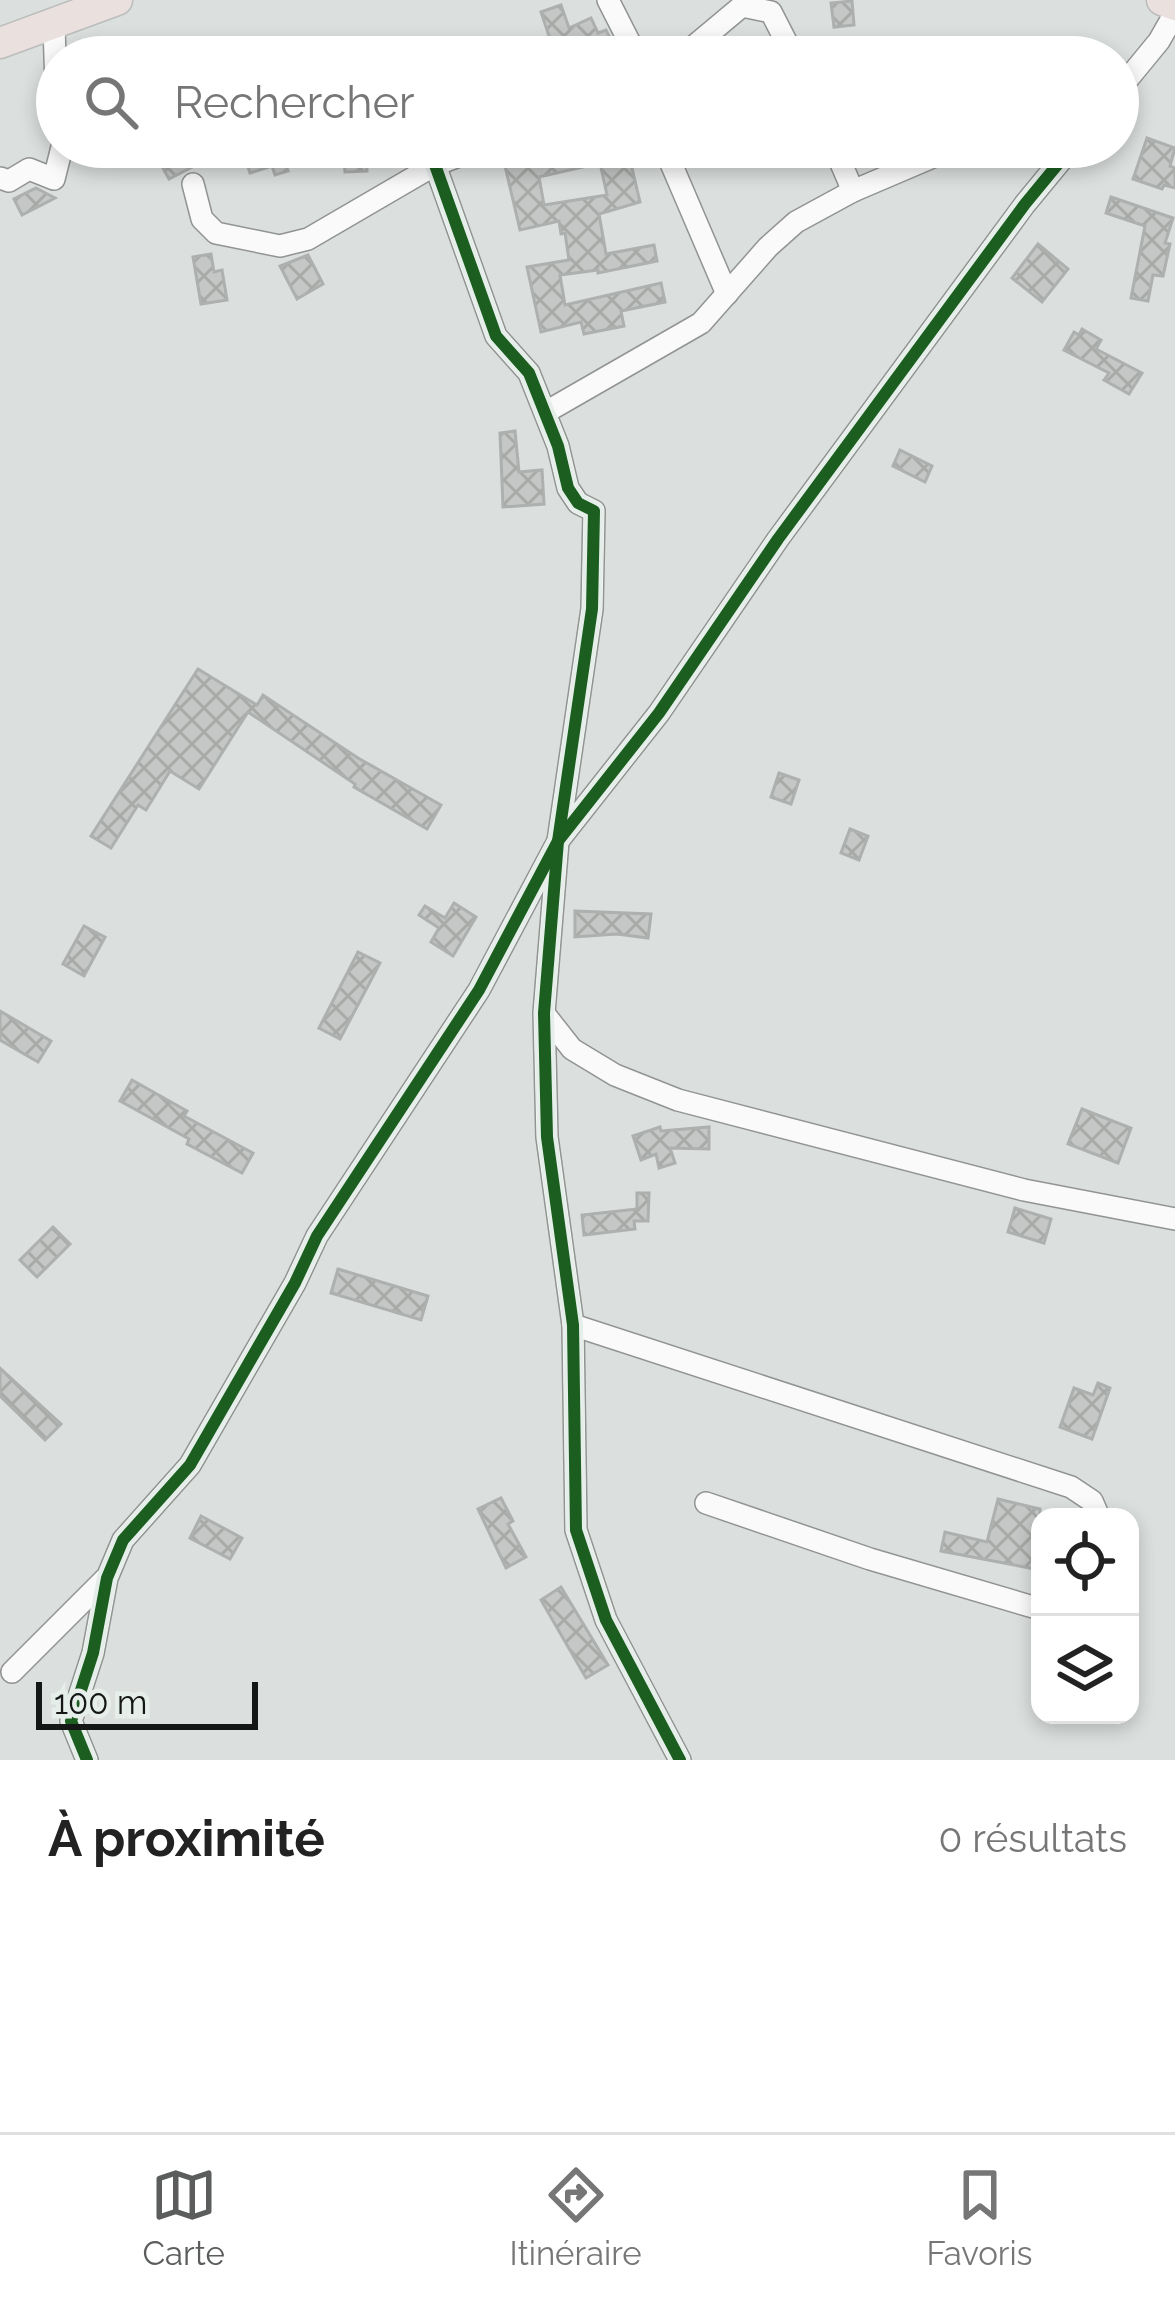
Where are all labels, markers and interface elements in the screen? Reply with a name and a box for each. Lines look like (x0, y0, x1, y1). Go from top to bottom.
search box (36, 36, 1139, 168)
icon: search (78, 69, 144, 135)
text: Rechercher (174, 76, 415, 129)
map controls (1031, 1508, 1139, 1724)
button: locate (1031, 1508, 1139, 1616)
button: layers (1031, 1616, 1139, 1724)
scale bar (36, 1676, 258, 1729)
text: 100 m (54, 1683, 147, 1722)
text: À proximité (48, 1808, 325, 1868)
text: 0 résultats (939, 1815, 1127, 1861)
tab: Carte (142, 2162, 225, 2273)
tab: Itinéraire (510, 2162, 642, 2273)
tab: Favoris (926, 2162, 1033, 2273)

